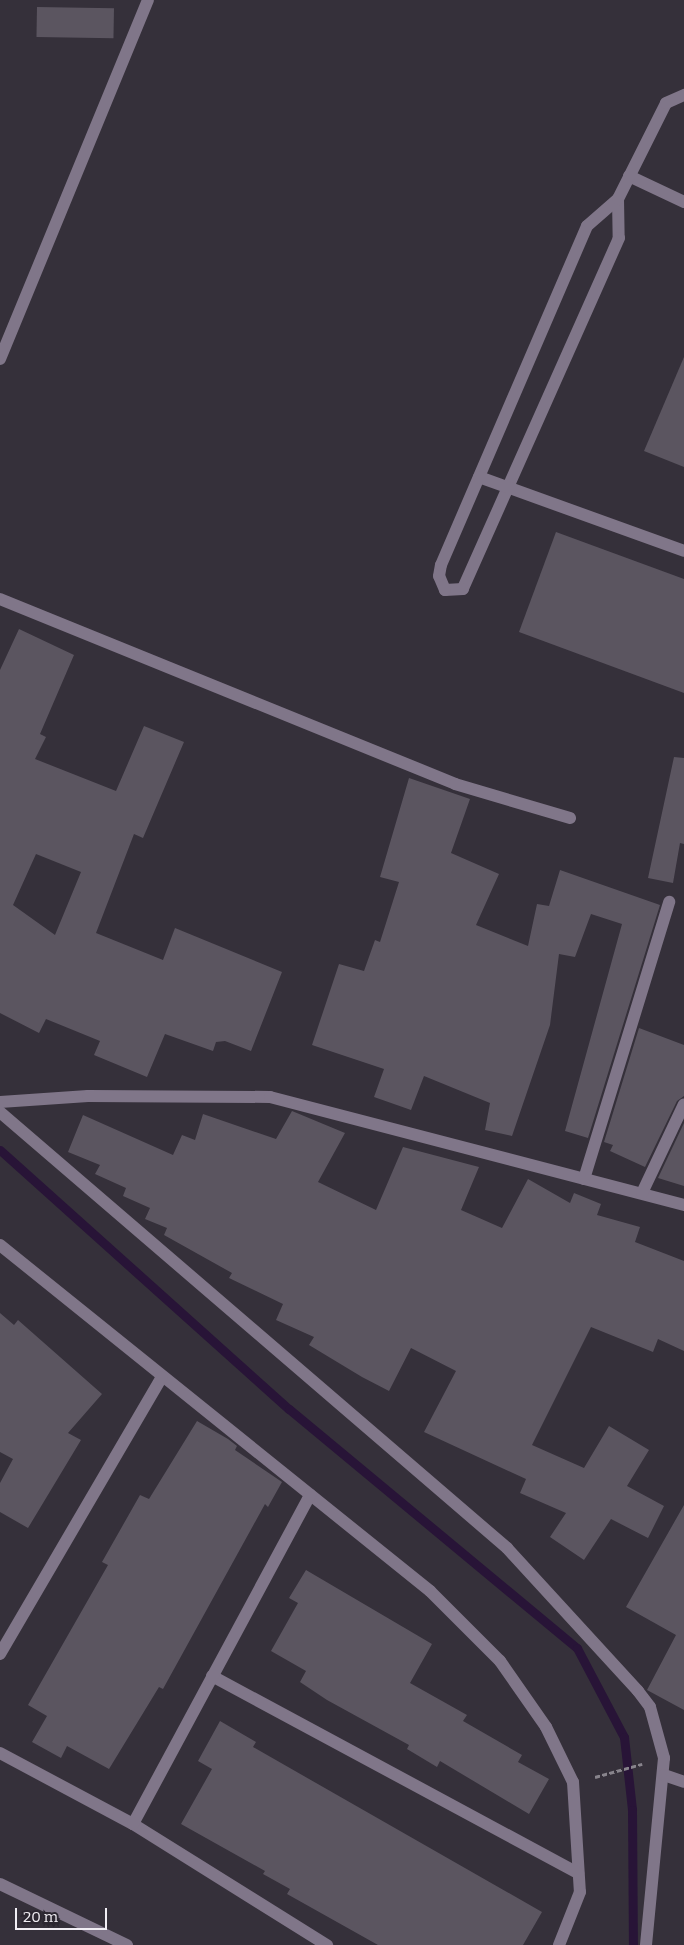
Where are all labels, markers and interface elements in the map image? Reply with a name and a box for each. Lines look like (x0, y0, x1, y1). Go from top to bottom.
scale bar (18, 1898, 110, 1930)
text: 20 m (23, 1908, 58, 1926)

